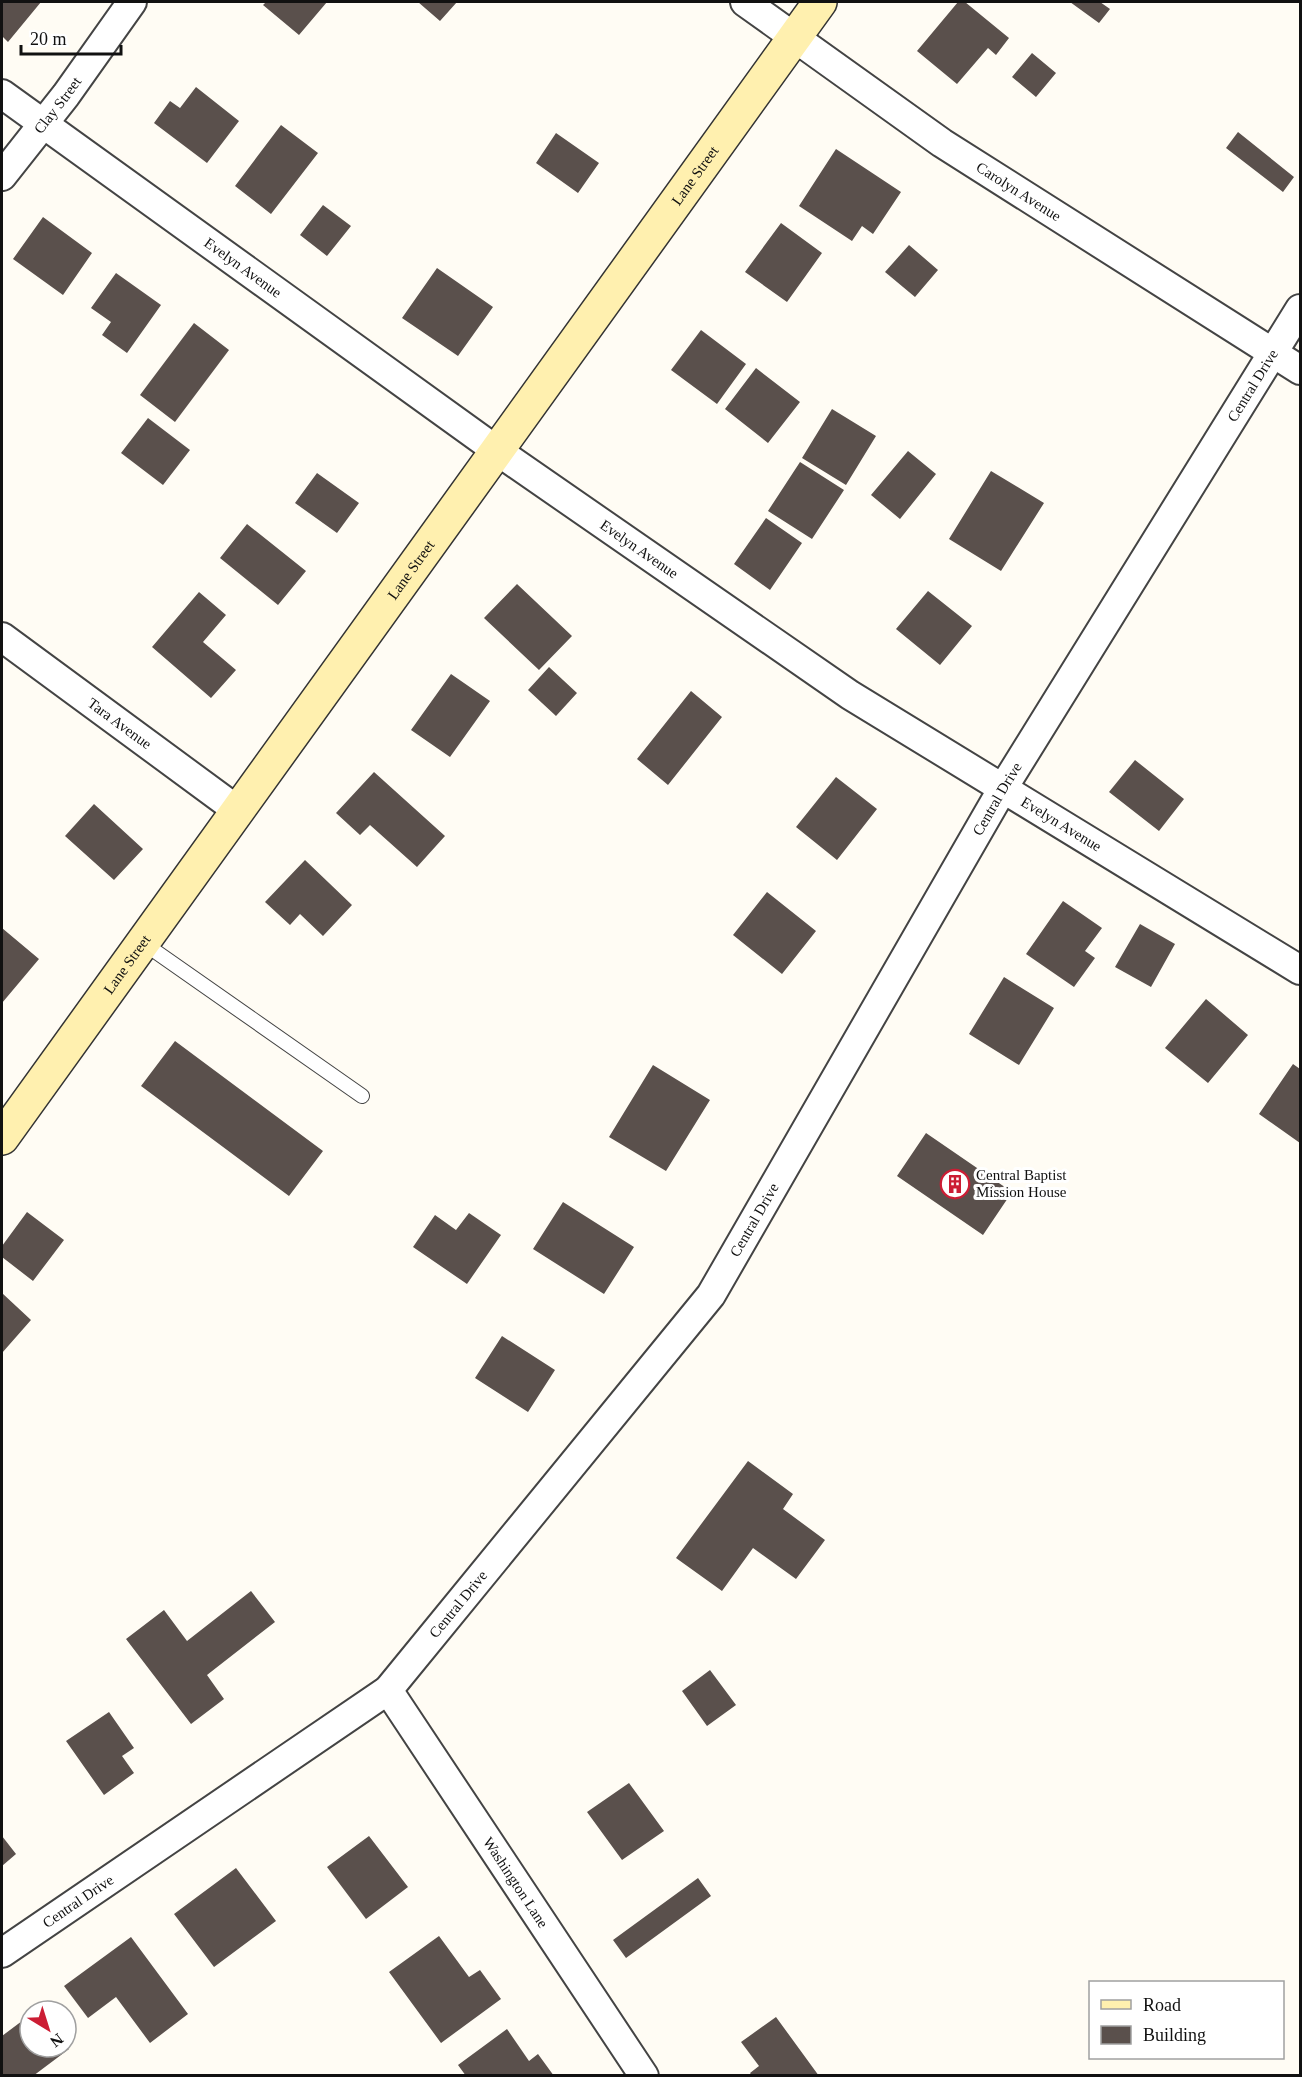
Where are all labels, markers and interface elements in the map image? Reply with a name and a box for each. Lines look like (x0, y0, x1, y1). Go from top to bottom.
scale bar (21, 18, 122, 56)
text: 20 m (30, 29, 67, 49)
street label: Clay Street (31, 73, 85, 137)
street label: Lane Street (668, 142, 722, 208)
street label: Carolyn Avenue (973, 159, 1064, 224)
street label: Evelyn Avenue (201, 235, 285, 301)
street label: Central Drive (1224, 346, 1281, 425)
street label: Evelyn Avenue (597, 517, 681, 582)
street label: Lane Street (384, 537, 438, 603)
street label: Tara Avenue (85, 695, 155, 752)
street label: Central Drive (969, 759, 1025, 838)
street label: Evelyn Avenue (1018, 794, 1105, 855)
street label: Lane Street (100, 931, 154, 997)
place label: Central Baptist Mission House (976, 1167, 1067, 1200)
building icon: Central Baptist Mission House (939, 1168, 971, 1200)
street label: Central Drive (727, 1180, 782, 1259)
street label: Central Drive (426, 1567, 491, 1641)
street label: Washington Lane (480, 1834, 552, 1931)
street label: Central Drive (40, 1871, 117, 1931)
legend (1089, 1981, 1284, 2059)
text: Road (1143, 1995, 1181, 2015)
north arrow (18, 1999, 78, 2059)
text: Building (1143, 2025, 1206, 2045)
text: N (47, 2030, 67, 2051)

